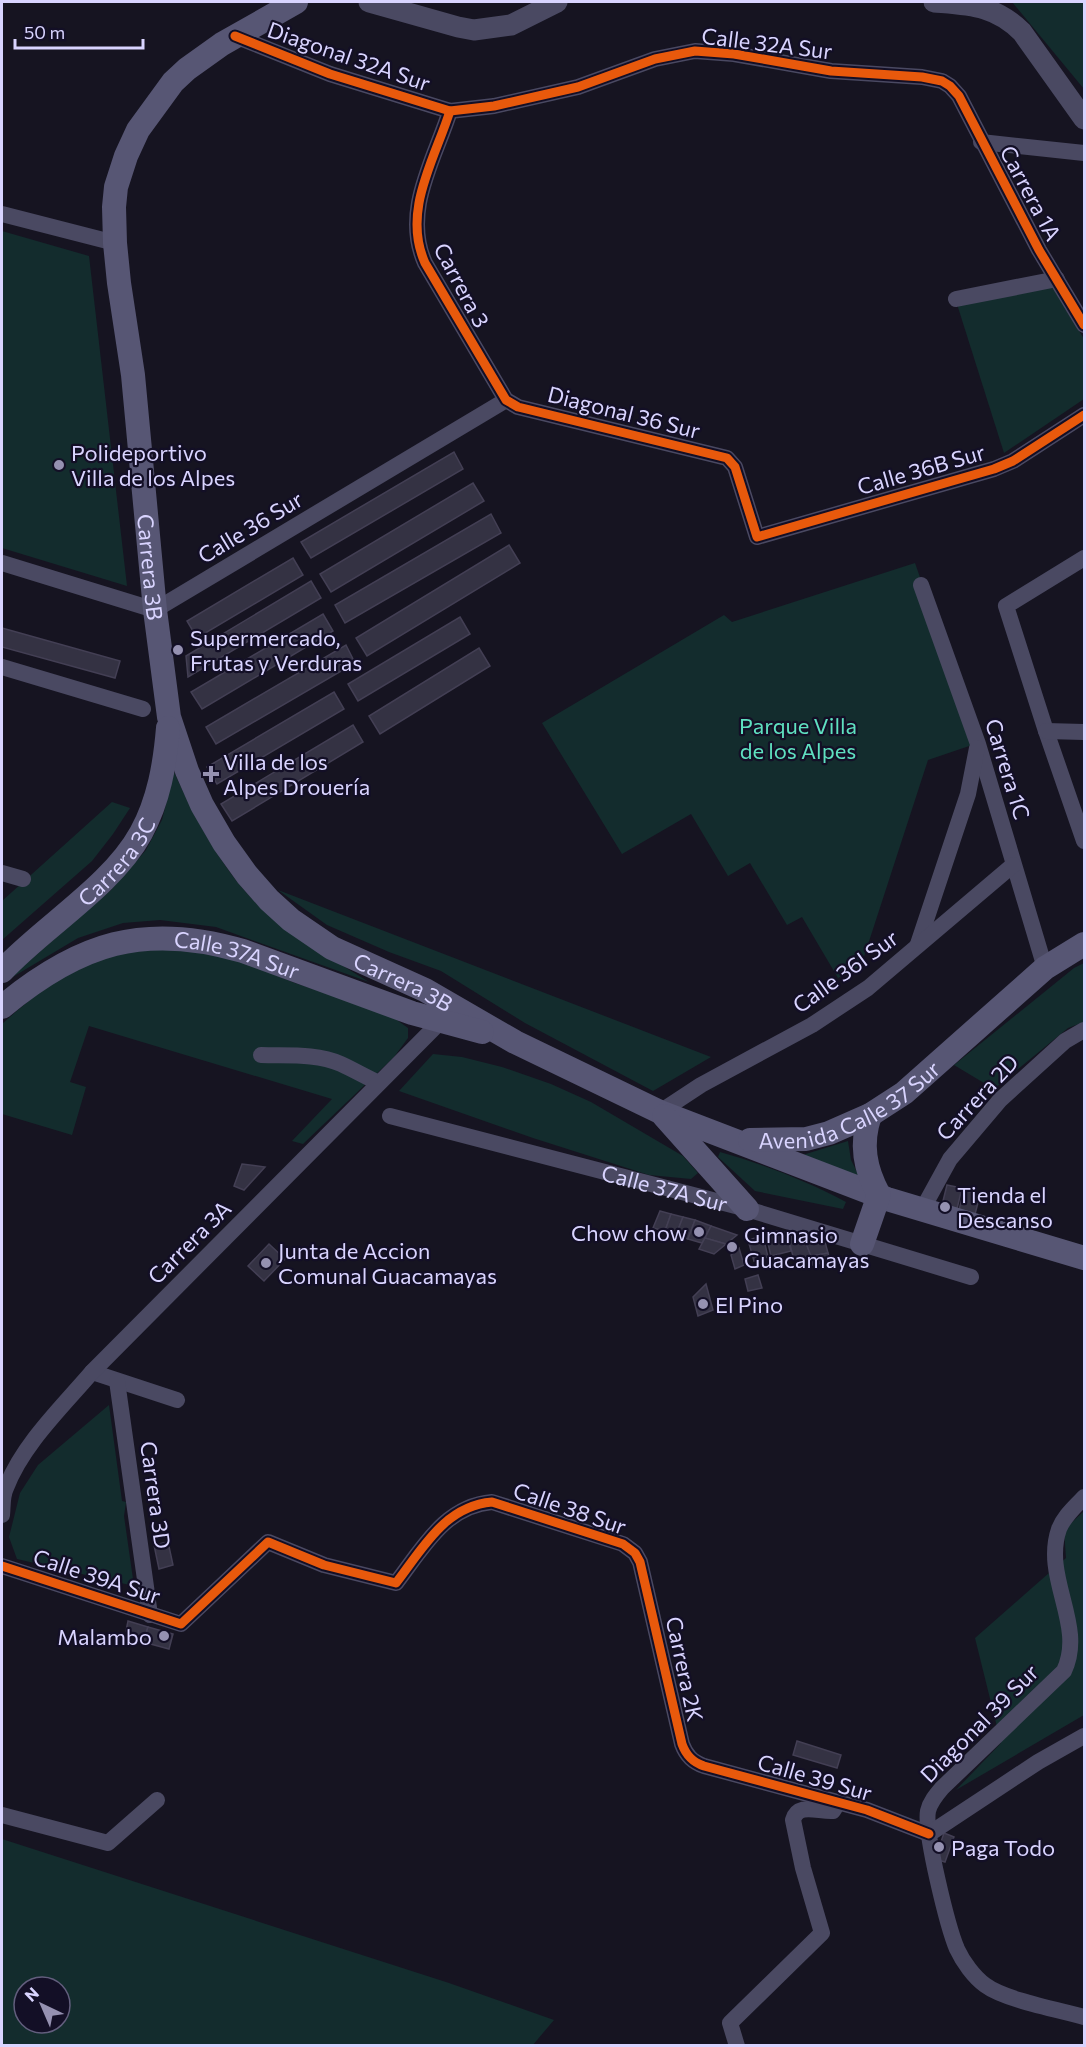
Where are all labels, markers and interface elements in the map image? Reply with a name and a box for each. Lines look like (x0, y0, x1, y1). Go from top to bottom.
scale bar (15, 12, 142, 50)
street label: Diagonal 32A Sur (264, 16, 434, 97)
text: 50 m (24, 21, 65, 43)
street label: Calle 32A Sur (700, 22, 834, 64)
street label: Carrera 1A (995, 141, 1067, 245)
street label: Carrera 3 (428, 238, 496, 332)
street label: Diagonal 36 Sur (545, 380, 703, 444)
street label: Calle 36B Sur (854, 438, 988, 500)
place label: Polideportivo Villa de los Alpes (71, 439, 235, 491)
marker: Polideportivo Villa de los Alpes (52, 458, 66, 472)
street label: Calle 36 Sur (193, 485, 308, 569)
street label: Carrera 3B (133, 513, 170, 622)
place label: Supermercado, Frutas y Verduras (190, 624, 362, 676)
marker: Supermercado, Frutas y Verduras (171, 643, 185, 657)
park label: Parque Villa de los Alpes (739, 712, 857, 764)
street label: Carrera 1C (980, 715, 1036, 823)
place label: Villa de los Alpes Drouería (223, 748, 370, 800)
marker: Villa de los Alpes Drouería (204, 767, 218, 781)
street label: Carrera 3C (72, 813, 160, 911)
street label: Calle 36I Sur (787, 924, 903, 1018)
street label: Calle 37A Sur (173, 925, 304, 984)
street label: Carrera 3B (350, 946, 458, 1017)
street label: Carrera 2D (930, 1048, 1024, 1146)
street label: Avenida Calle 37 Sur (758, 1054, 945, 1153)
street label: Calle 37A Sur (599, 1158, 731, 1217)
place label: Tienda el Descanso (957, 1181, 1053, 1233)
street label: Carrera 3A (142, 1195, 236, 1289)
marker: Tienda el Descanso (938, 1200, 952, 1214)
place label: Chow chow (571, 1219, 687, 1246)
place label: Gimnasio Guacamayas (744, 1221, 869, 1273)
marker: Chow chow (692, 1225, 706, 1239)
place label: Junta de Accion Comunal Guacamayas (278, 1237, 497, 1289)
marker: Gimnasio Guacamayas (725, 1240, 739, 1254)
marker: Junta de Accion Comunal Guacamayas (259, 1256, 273, 1270)
place label: El Pino (715, 1291, 783, 1318)
marker: El Pino (696, 1297, 710, 1311)
street label: Carrera 3D (135, 1439, 177, 1551)
street label: Calle 38 Sur (510, 1476, 630, 1540)
street label: Calle 39A Sur (30, 1543, 164, 1609)
street label: Carrera 2K (661, 1614, 709, 1724)
place label: Malambo (57, 1623, 152, 1650)
marker: Malambo (157, 1629, 171, 1643)
street label: Diagonal 39 Sur (914, 1658, 1044, 1788)
street label: Calle 39 Sur (755, 1748, 875, 1806)
place label: Paga Todo (951, 1834, 1055, 1861)
marker: Paga Todo (932, 1840, 946, 1854)
north arrow (12, 1975, 72, 2035)
text: N (20, 1983, 42, 2005)

